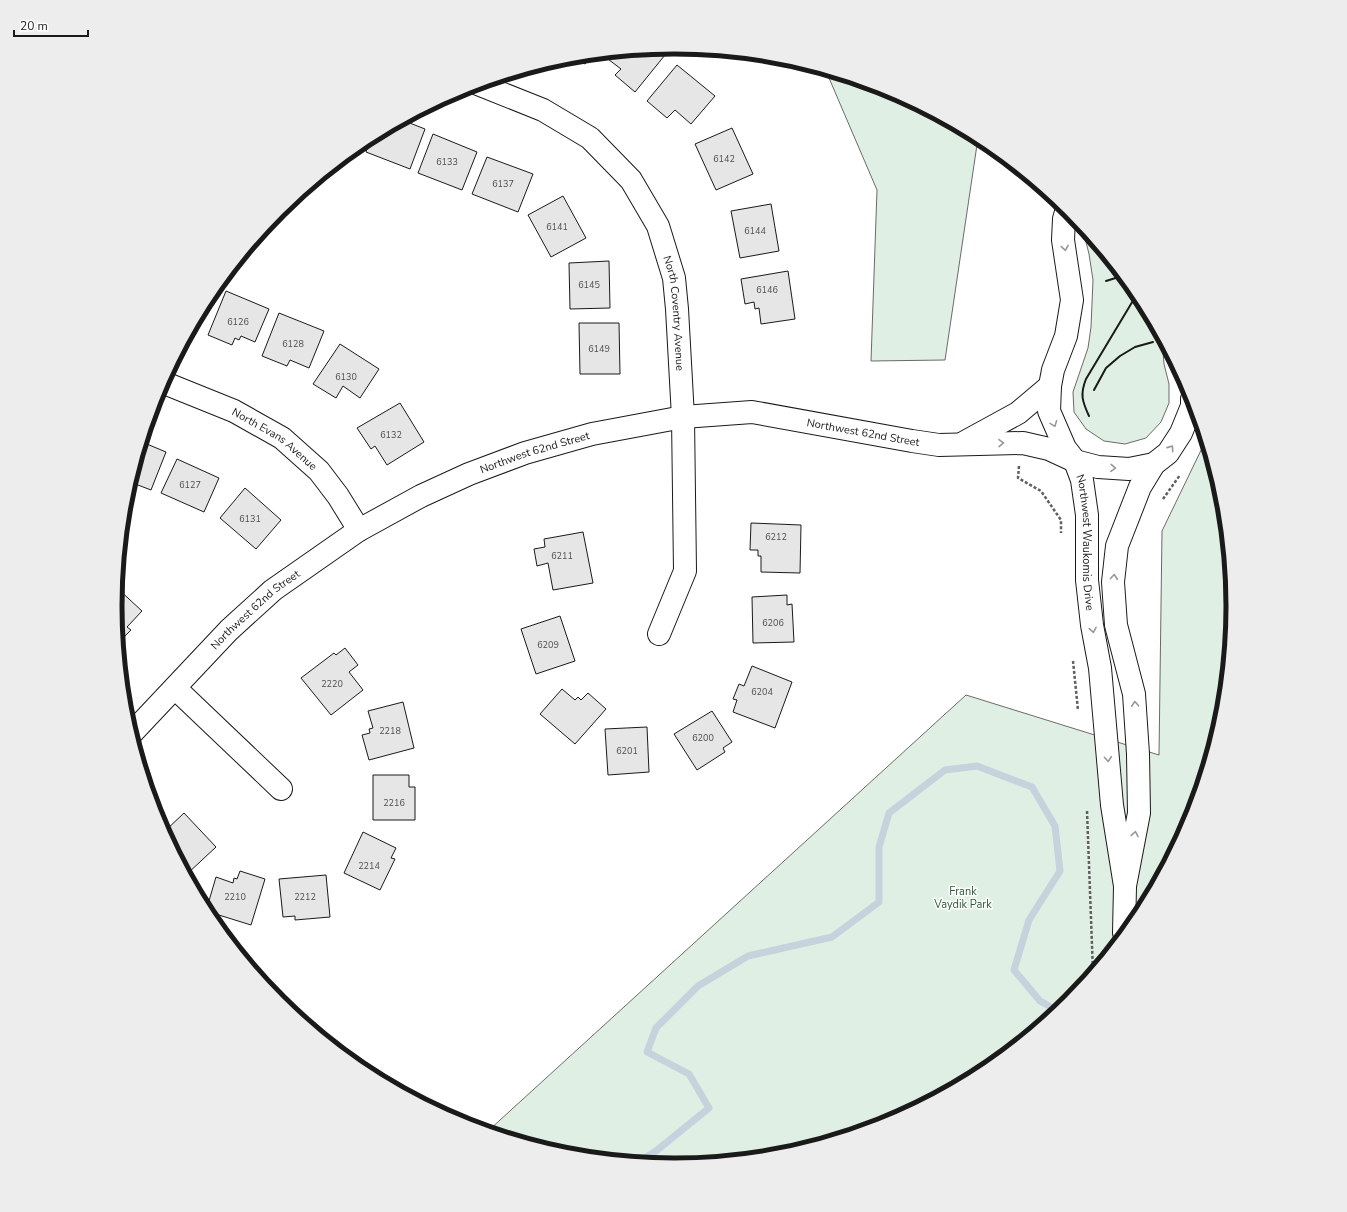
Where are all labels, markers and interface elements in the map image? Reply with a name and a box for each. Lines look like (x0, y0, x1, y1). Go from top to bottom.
scale bar (14, 12, 88, 38)
text: 20 m (20, 18, 48, 34)
house number: 6142 (713, 153, 735, 165)
house number: 6133 (436, 156, 458, 168)
house number: 6137 (492, 178, 514, 190)
house number: 6141 (546, 221, 568, 233)
house number: 6144 (744, 225, 766, 237)
one-way arrow (1060, 245, 1068, 251)
street label: North Coventry Avenue (659, 254, 687, 371)
house number: 6145 (578, 279, 600, 291)
house number: 6146 (756, 284, 778, 296)
house number: 6126 (227, 316, 249, 328)
house number: 6128 (282, 338, 304, 350)
house number: 6149 (588, 343, 610, 355)
house number: 6130 (335, 371, 357, 383)
street label: North Evans Avenue (229, 404, 320, 474)
street label: Northwest 62nd Street (806, 415, 921, 450)
one-way arrow (1050, 420, 1058, 427)
street label: Northwest 62nd Street (478, 428, 591, 477)
house number: 6132 (380, 429, 402, 441)
one-way arrow (998, 439, 1004, 447)
one-way arrow (1166, 445, 1174, 452)
one-way arrow (1110, 464, 1116, 472)
street label: Northwest Waukomis Drive (1073, 472, 1097, 612)
house number: 6127 (179, 479, 201, 491)
house number: 6131 (239, 513, 261, 525)
house number: 6212 (765, 531, 787, 543)
house number: 6211 (551, 550, 573, 562)
street label: Northwest 62nd Street (207, 567, 303, 653)
one-way arrow (1109, 573, 1118, 580)
house number: 6206 (762, 617, 784, 629)
one-way arrow (1088, 627, 1097, 633)
house number: 6209 (537, 639, 559, 651)
house number: 2220 (321, 678, 343, 690)
house number: 6204 (751, 686, 773, 698)
one-way arrow (1131, 701, 1139, 707)
house number: 2218 (379, 725, 401, 737)
house number: 6200 (692, 732, 714, 744)
house number: 6201 (616, 745, 638, 757)
one-way arrow (1104, 756, 1113, 762)
house number: 2216 (383, 797, 405, 809)
one-way arrow (1130, 830, 1139, 837)
house number: 2214 (358, 860, 380, 872)
park label: Frank Vaydik Park (933, 884, 992, 912)
house number: 2210 (224, 891, 246, 903)
house number: 2212 (294, 891, 316, 903)

